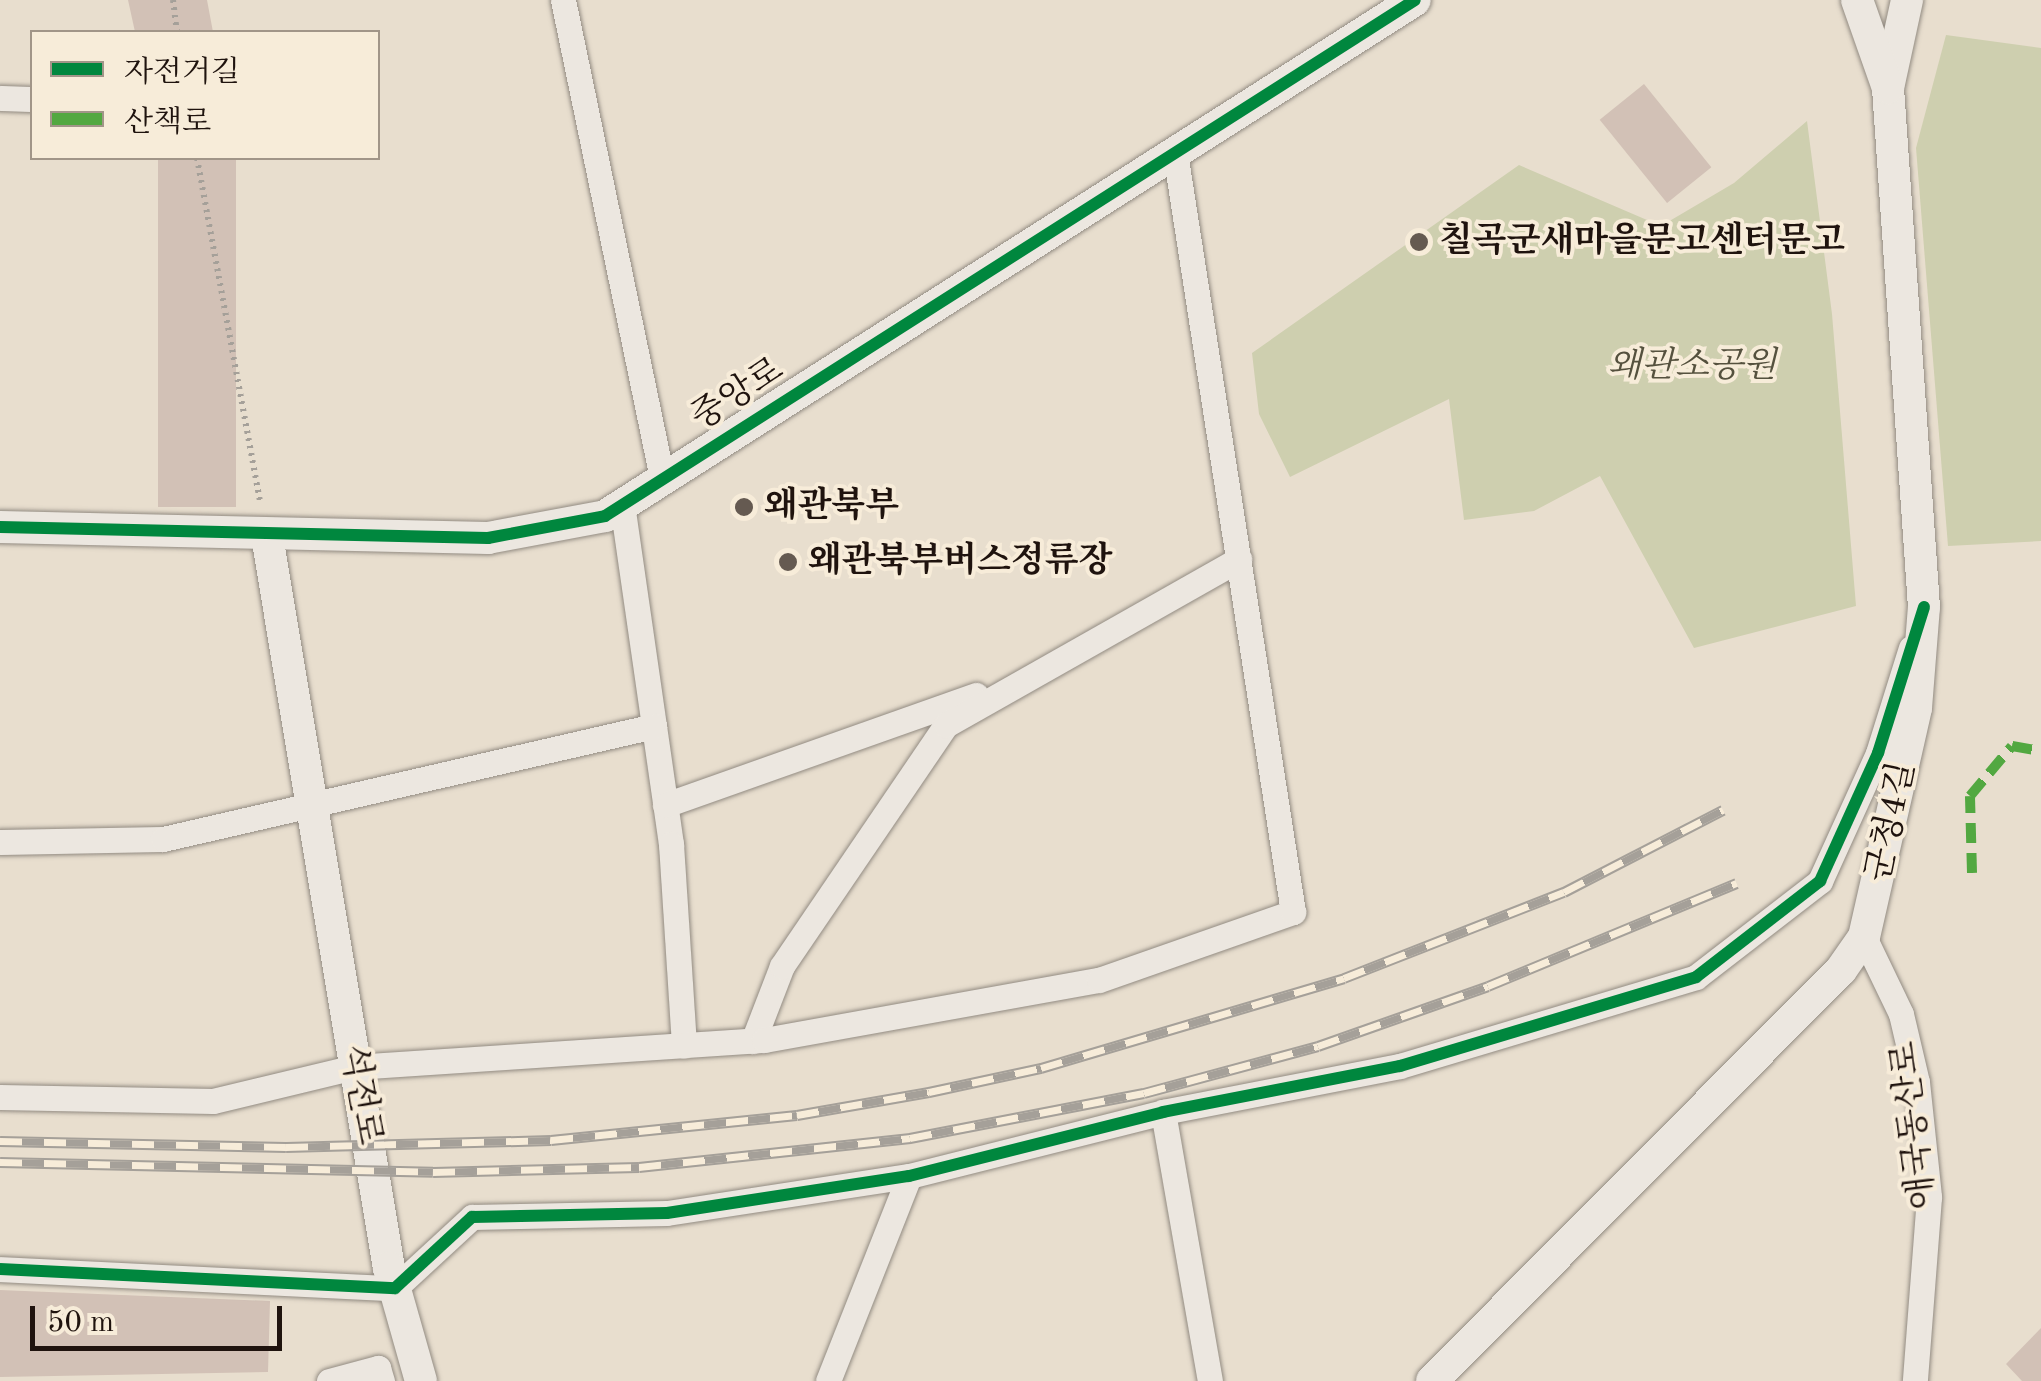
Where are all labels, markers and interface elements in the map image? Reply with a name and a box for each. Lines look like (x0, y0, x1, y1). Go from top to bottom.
legend (30, 30, 380, 160)
text: 자전거길 (124, 58, 240, 88)
text: 산책로 (124, 108, 211, 138)
place label: 칠곡군새마을문고센터문고 (1439, 221, 1845, 263)
marker: 칠곡군새마을문고센터문고 (1408, 231, 1430, 253)
park label: 왜관소공원 (1607, 346, 1777, 388)
street label: 중앙로 (684, 350, 792, 440)
place label: 왜관북부 (764, 486, 899, 528)
marker: 왜관북부 (733, 496, 755, 518)
place label: 왜관북부버스정류장 (808, 541, 1112, 583)
marker: 왜관북부버스정류장 (777, 551, 799, 573)
street label: 군청4길 (1859, 758, 1925, 886)
street label: 애국동산로 (1884, 1039, 1946, 1211)
street label: 석전로 (331, 1041, 389, 1149)
scale bar (35, 1286, 288, 1348)
text: 50 m (47, 1308, 114, 1338)

